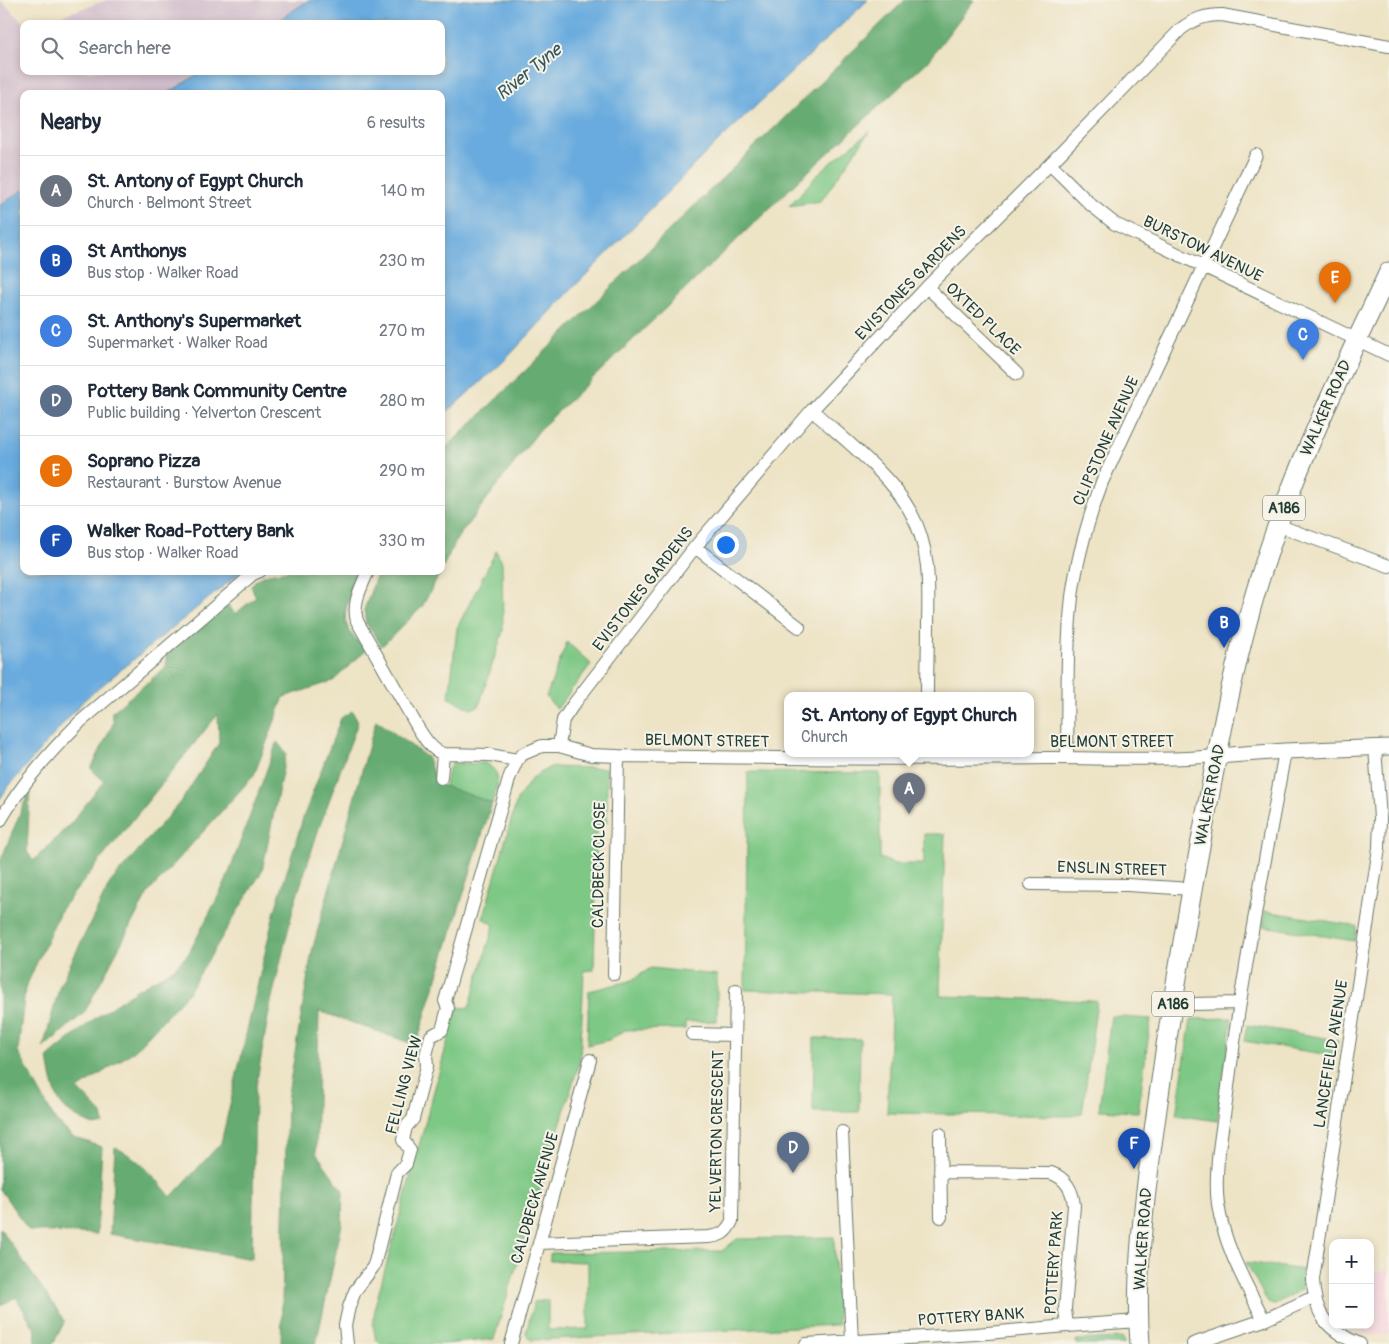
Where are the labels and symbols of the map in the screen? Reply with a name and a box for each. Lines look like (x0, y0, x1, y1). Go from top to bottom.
water label: River Tyne (492, 37, 568, 105)
street label: BURSTOW AVENUE (1140, 211, 1266, 287)
street label: EVISTONES GARDENS (851, 221, 971, 345)
pin: E (1319, 262, 1351, 303)
street label: OXTED PLACE (941, 278, 1025, 360)
pin: C (1287, 319, 1319, 360)
street label: WALKER ROAD (1296, 357, 1356, 459)
street label: CLIPSTONE AVENUE (1068, 373, 1144, 509)
road number: A186 (1263, 496, 1305, 520)
street label: EVISTONES GARDENS (588, 523, 698, 655)
your location (713, 532, 739, 558)
pin: B (1208, 607, 1240, 648)
street label: BELMONT STREET (645, 730, 769, 752)
street label: BELMONT STREET (1050, 732, 1174, 752)
street label: WALKER ROAD (1190, 743, 1230, 847)
pin: A (893, 773, 925, 814)
street label: CALDBECK CLOSE (588, 802, 610, 928)
street label: ENSLIN STREET (1057, 857, 1167, 881)
street label: LANCEFIELD AVENUE (1309, 979, 1353, 1129)
road number: A186 (1152, 992, 1194, 1016)
street label: FELLING VIEW (381, 1033, 427, 1137)
street label: YELVERTON CRESCENT (706, 1050, 728, 1213)
pin: F (1118, 1128, 1150, 1169)
street label: CALDBECK AVENUE (507, 1130, 563, 1266)
pin: D (777, 1132, 809, 1173)
street label: WALKER ROAD (1129, 1187, 1157, 1291)
street label: POTTERY PARK (1040, 1210, 1068, 1315)
street label: POTTERY BANK (917, 1303, 1025, 1331)

